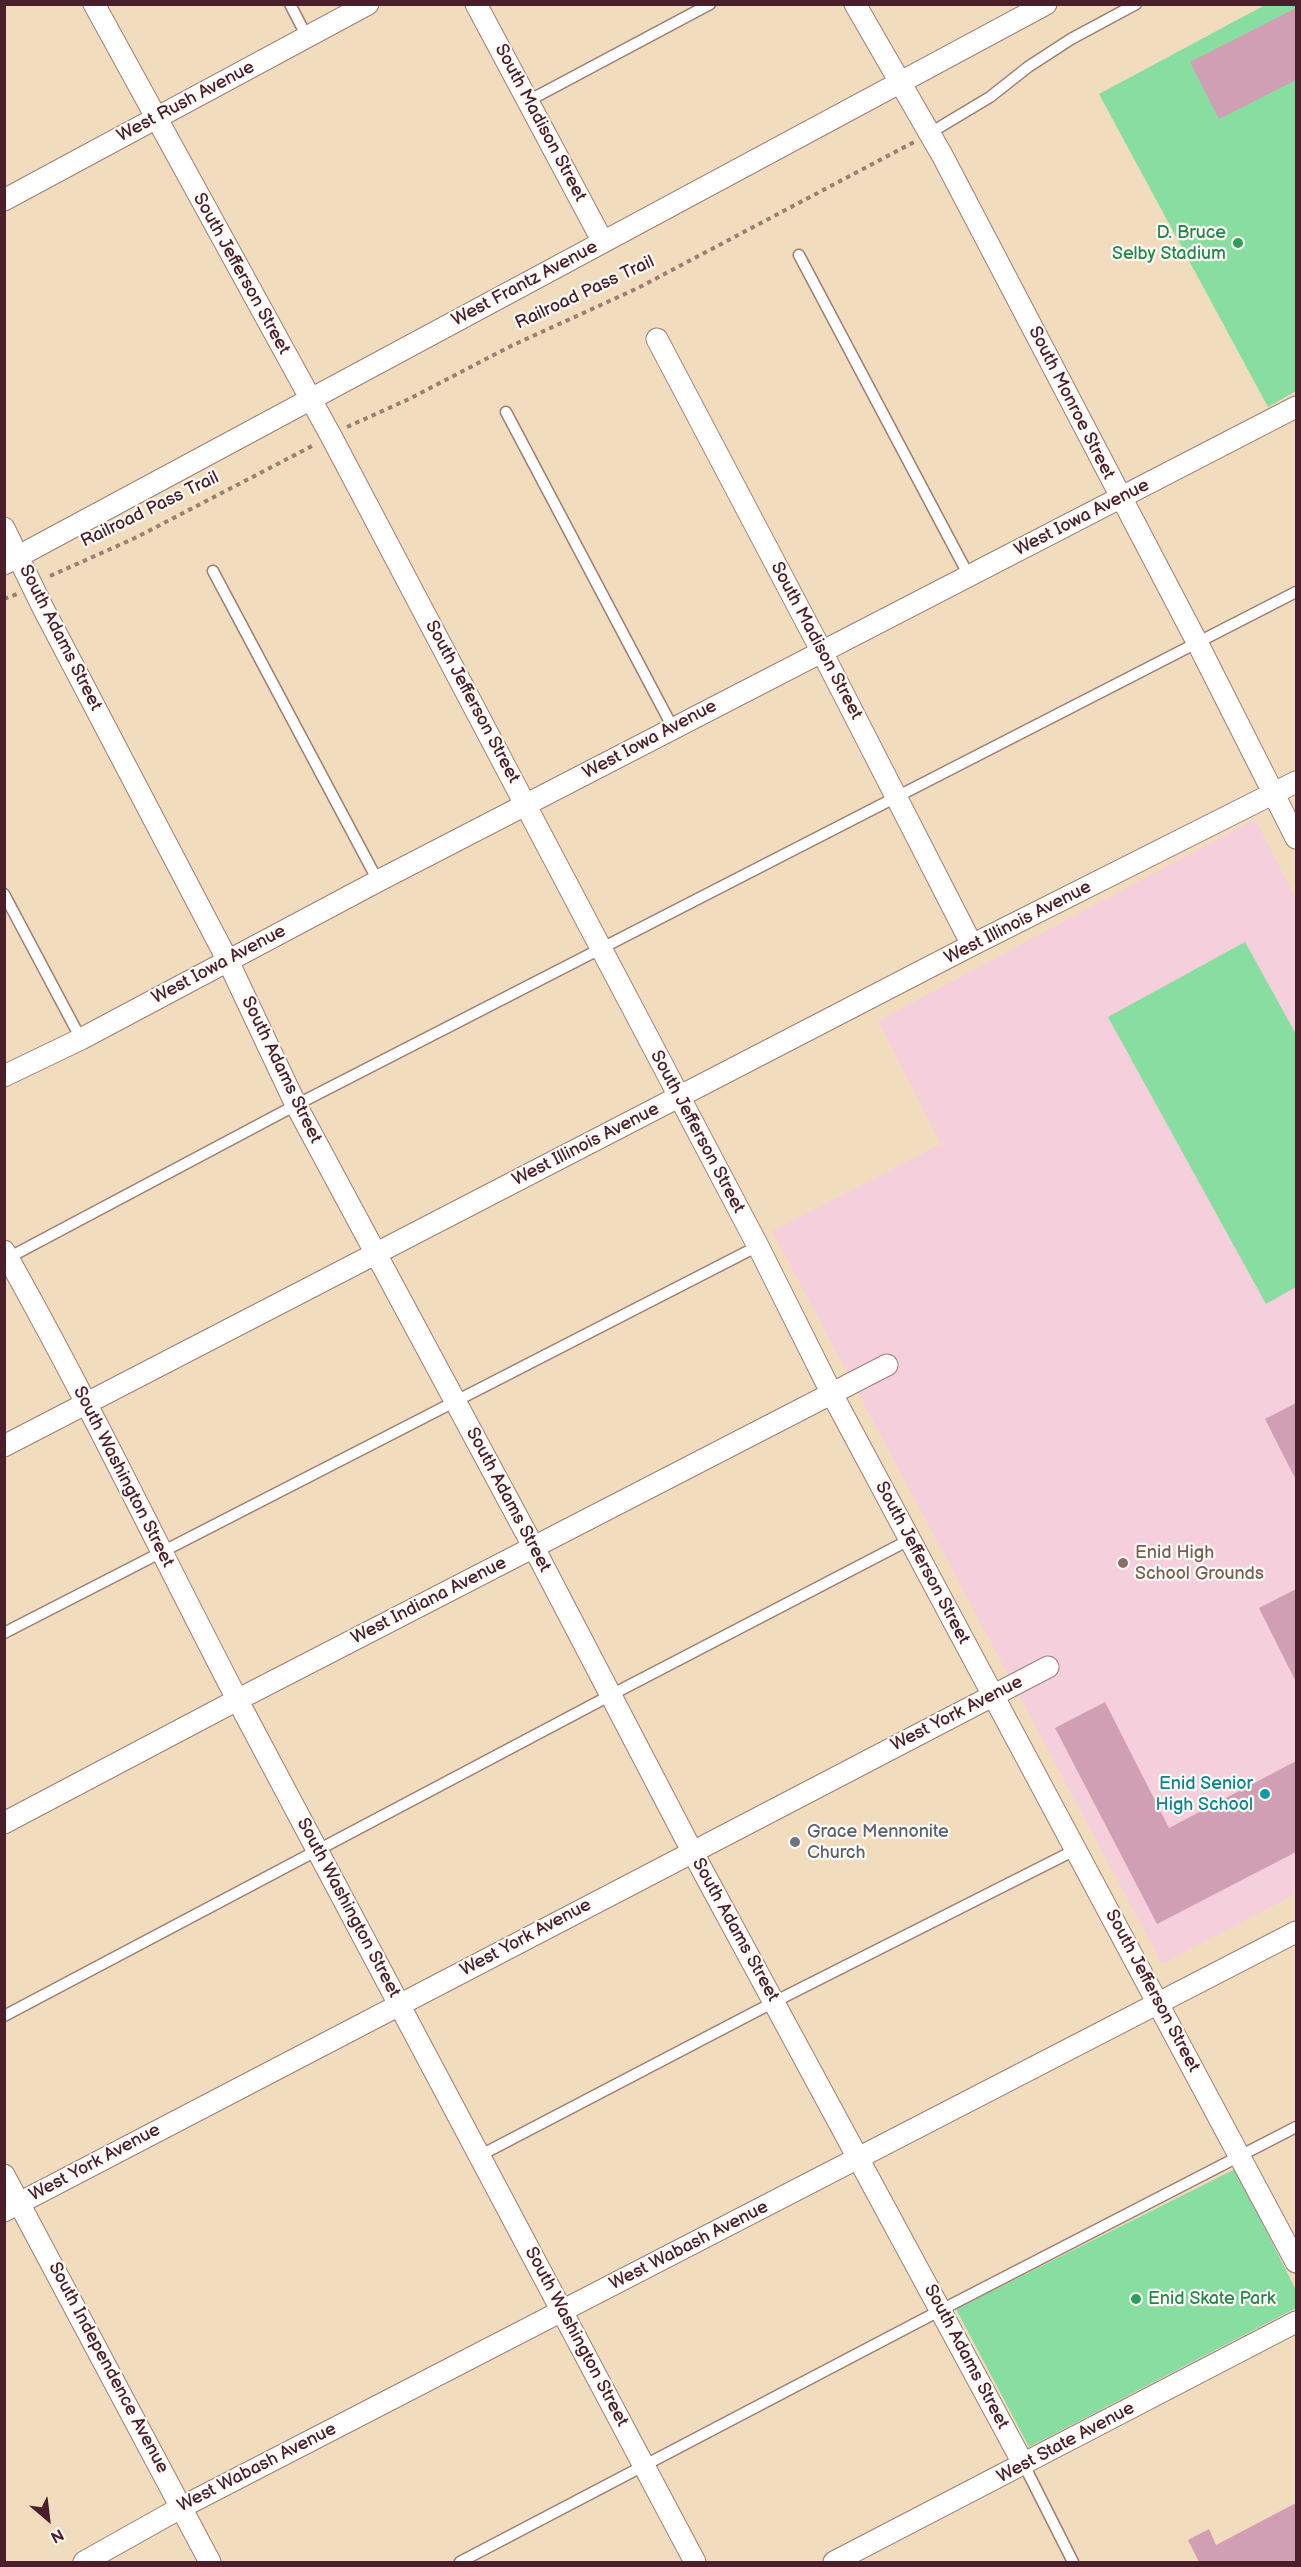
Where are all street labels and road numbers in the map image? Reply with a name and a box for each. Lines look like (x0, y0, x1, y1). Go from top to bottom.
street label: South Madison Street (489, 41, 591, 205)
street label: West Rush Avenue (114, 57, 258, 147)
street label: South Jefferson Street (188, 190, 294, 358)
street label: West Frantz Avenue (448, 236, 602, 332)
street label: Railroad Pass Trail (512, 251, 658, 335)
street label: South Monroe Street (1023, 323, 1119, 483)
street label: Railroad Pass Trail (77, 467, 223, 553)
street label: West Iowa Avenue (1011, 475, 1153, 561)
street label: South Madison Street (765, 559, 867, 723)
street label: South Adams Street (14, 562, 106, 714)
street label: South Jefferson Street (420, 617, 524, 787)
street label: West Iowa Avenue (579, 696, 721, 784)
street label: West Illinois Avenue (941, 877, 1095, 969)
street label: West Iowa Avenue (148, 921, 290, 1009)
street label: South Adams Street (236, 993, 326, 1147)
street label: South Jefferson Street (645, 1047, 749, 1217)
street label: West Illinois Avenue (509, 1099, 663, 1191)
street label: South Washington Street (68, 1383, 178, 1571)
street label: South Adams Street (461, 1424, 555, 1576)
street label: South Jefferson Street (870, 1478, 974, 1648)
street label: West Indiana Avenue (348, 1552, 510, 1650)
street label: West York Avenue (887, 1671, 1027, 1757)
street label: South Washington Street (291, 1815, 405, 2001)
street label: South Adams Street (687, 1855, 783, 2005)
street label: West York Avenue (457, 1894, 595, 1982)
street label: South Jefferson Street (1100, 1906, 1204, 2076)
street label: West York Avenue (26, 2119, 164, 2207)
street label: West Wabash Avenue (606, 2197, 772, 2295)
street label: South Washington Street (519, 2244, 633, 2430)
street label: South Independence Avenue (43, 2259, 173, 2477)
street label: South Adams Street (919, 2281, 1013, 2433)
street label: West State Avenue (994, 2398, 1138, 2488)
street label: West Wabash Avenue (174, 2419, 340, 2517)

